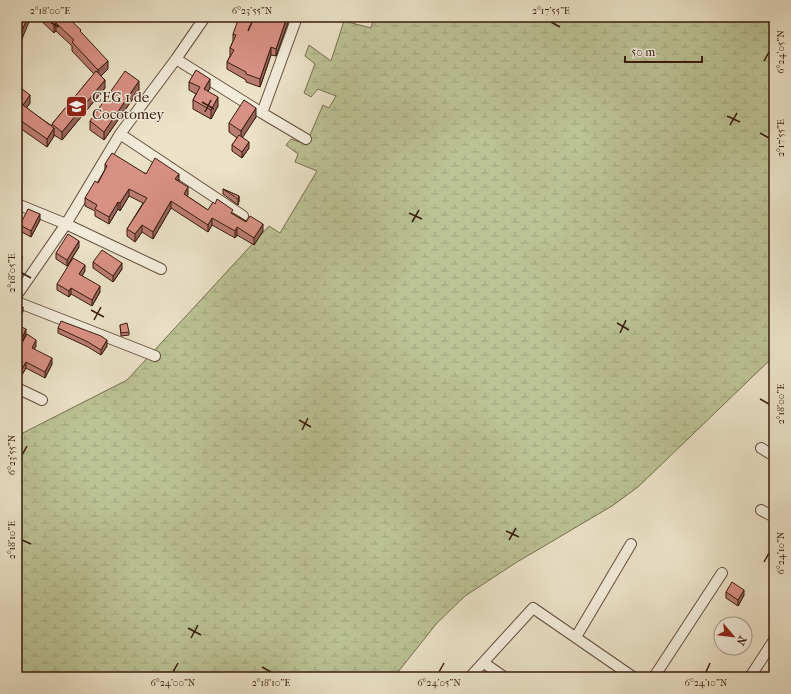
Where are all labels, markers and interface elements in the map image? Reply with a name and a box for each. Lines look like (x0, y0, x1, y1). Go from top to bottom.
text: 2°18'00"E (30, 5, 70, 17)
text: 6°23'55"N (232, 5, 273, 17)
text: 2°17'55"E (532, 5, 570, 17)
text: 6°24'05"N (775, 30, 787, 74)
scale bar (625, 38, 702, 64)
text: 50 m (631, 45, 655, 59)
place label: CEG 1 de Cocotomey (92, 88, 165, 123)
school or university icon: CEG 1 de Cocotomey (63, 93, 89, 119)
text: 2°17'55"E (775, 119, 787, 157)
text: 2°18'05"E (6, 253, 18, 293)
text: 2°18'00"E (775, 384, 787, 424)
text: 6°23'55"N (6, 434, 18, 475)
text: 2°18'10"E (6, 521, 18, 559)
text: 6°24'10"N (775, 531, 787, 574)
north arrow (713, 616, 753, 656)
text: N (733, 634, 749, 648)
text: 6°24'00"N (151, 677, 196, 689)
text: 2°18'10"E (252, 677, 290, 689)
text: 6°24'05"N (417, 677, 461, 689)
text: 6°24'10"N (685, 677, 728, 689)

